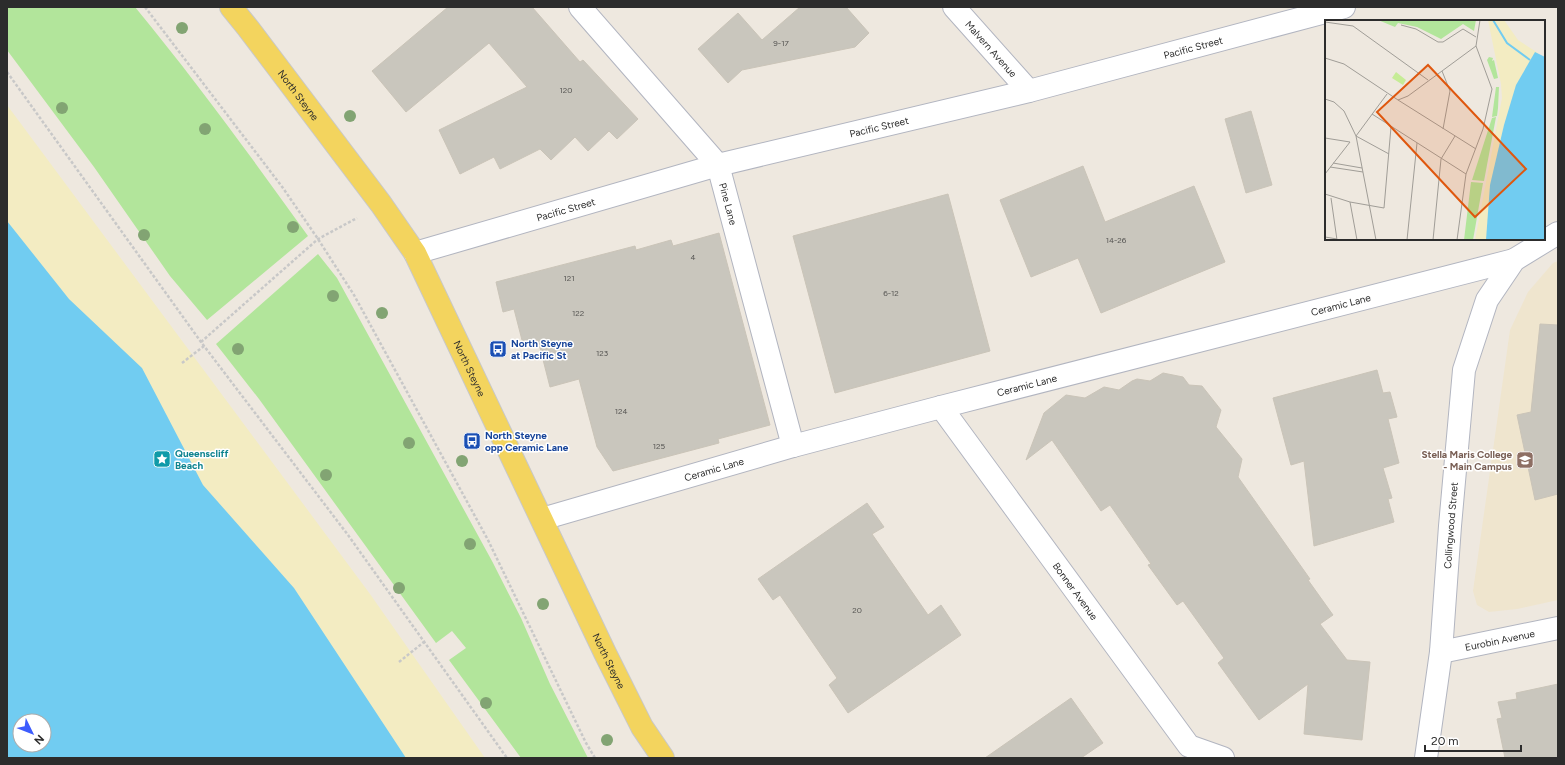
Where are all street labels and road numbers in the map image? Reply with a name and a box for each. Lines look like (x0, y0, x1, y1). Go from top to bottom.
street label: Malvern Avenue (962, 18, 1020, 81)
street label: Pacific Street (1162, 34, 1224, 62)
street label: North Steyne (275, 67, 322, 124)
street label: Pacific Street (848, 114, 910, 141)
street label: Pine Lane (716, 182, 740, 227)
street label: Pacific Street (535, 195, 597, 224)
street label: Ceramic Lane (1309, 291, 1373, 319)
street label: North Steyne (451, 339, 488, 399)
street label: Ceramic Lane (996, 371, 1059, 399)
street label: Ceramic Lane (683, 455, 746, 484)
street label: Collingwood Street (1441, 481, 1461, 569)
street label: Bonner Avenue (1050, 560, 1101, 623)
street label: Eurobin Avenue (1464, 627, 1536, 654)
street label: North Steyne (590, 631, 628, 692)

